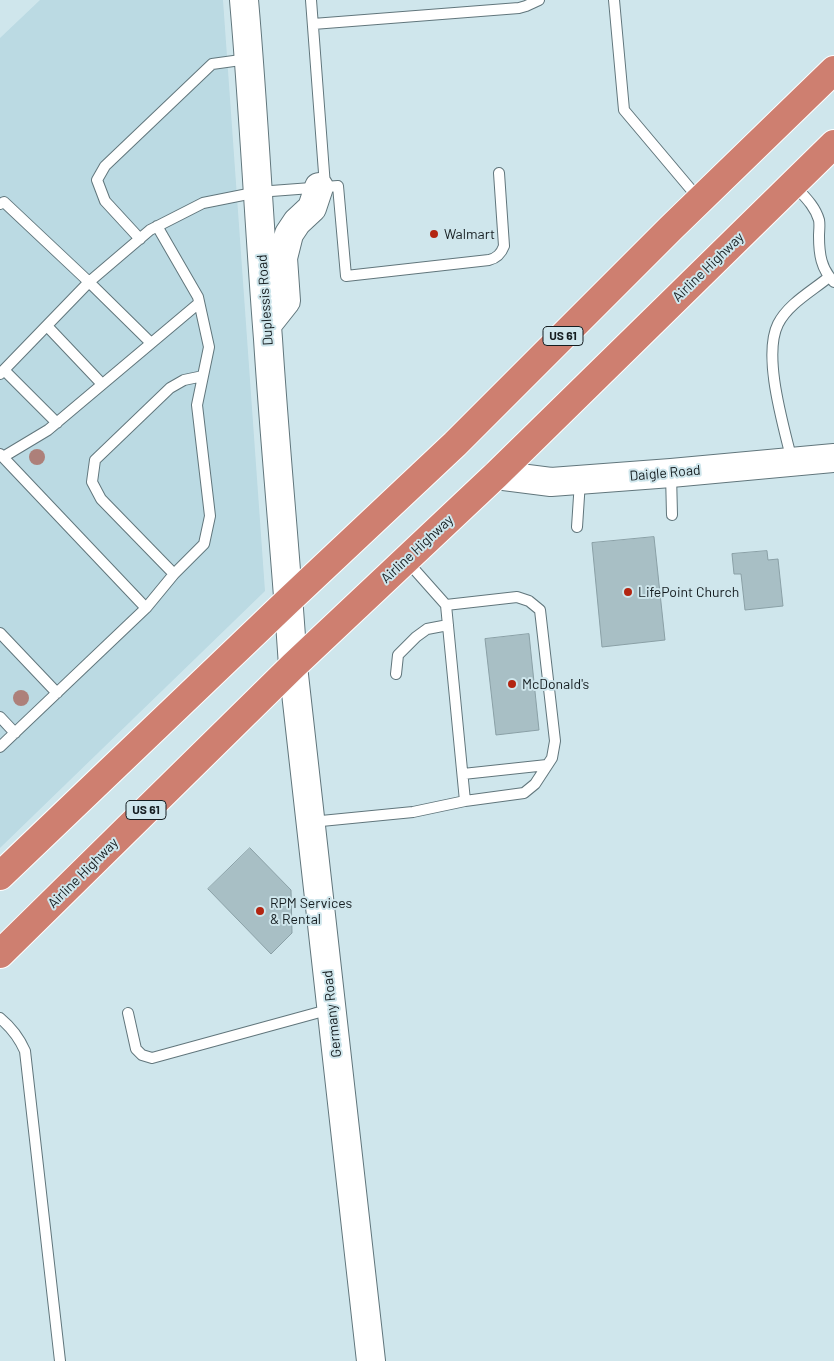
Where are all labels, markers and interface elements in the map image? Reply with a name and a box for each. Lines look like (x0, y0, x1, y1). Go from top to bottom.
place label: Walmart (444, 226, 495, 242)
marker: Walmart (428, 228, 440, 240)
street label: Airline Highway (669, 229, 747, 305)
street label: Duplessis Road (253, 254, 277, 346)
road number: US 61 (543, 326, 583, 346)
street label: Daigle Road (629, 462, 701, 484)
street label: Airline Highway (377, 511, 457, 587)
place label: LifePoint Church (638, 584, 739, 600)
marker: LifePoint Church (622, 586, 634, 598)
place label: McDonald's (522, 676, 589, 692)
marker: McDonald's (506, 678, 518, 690)
road number: US 61 (126, 800, 166, 820)
street label: Airline Highway (44, 834, 122, 912)
place label: RPM Services & Rental (270, 895, 352, 928)
marker: RPM Services & Rental (254, 905, 266, 917)
street label: Germany Road (319, 970, 345, 1058)

